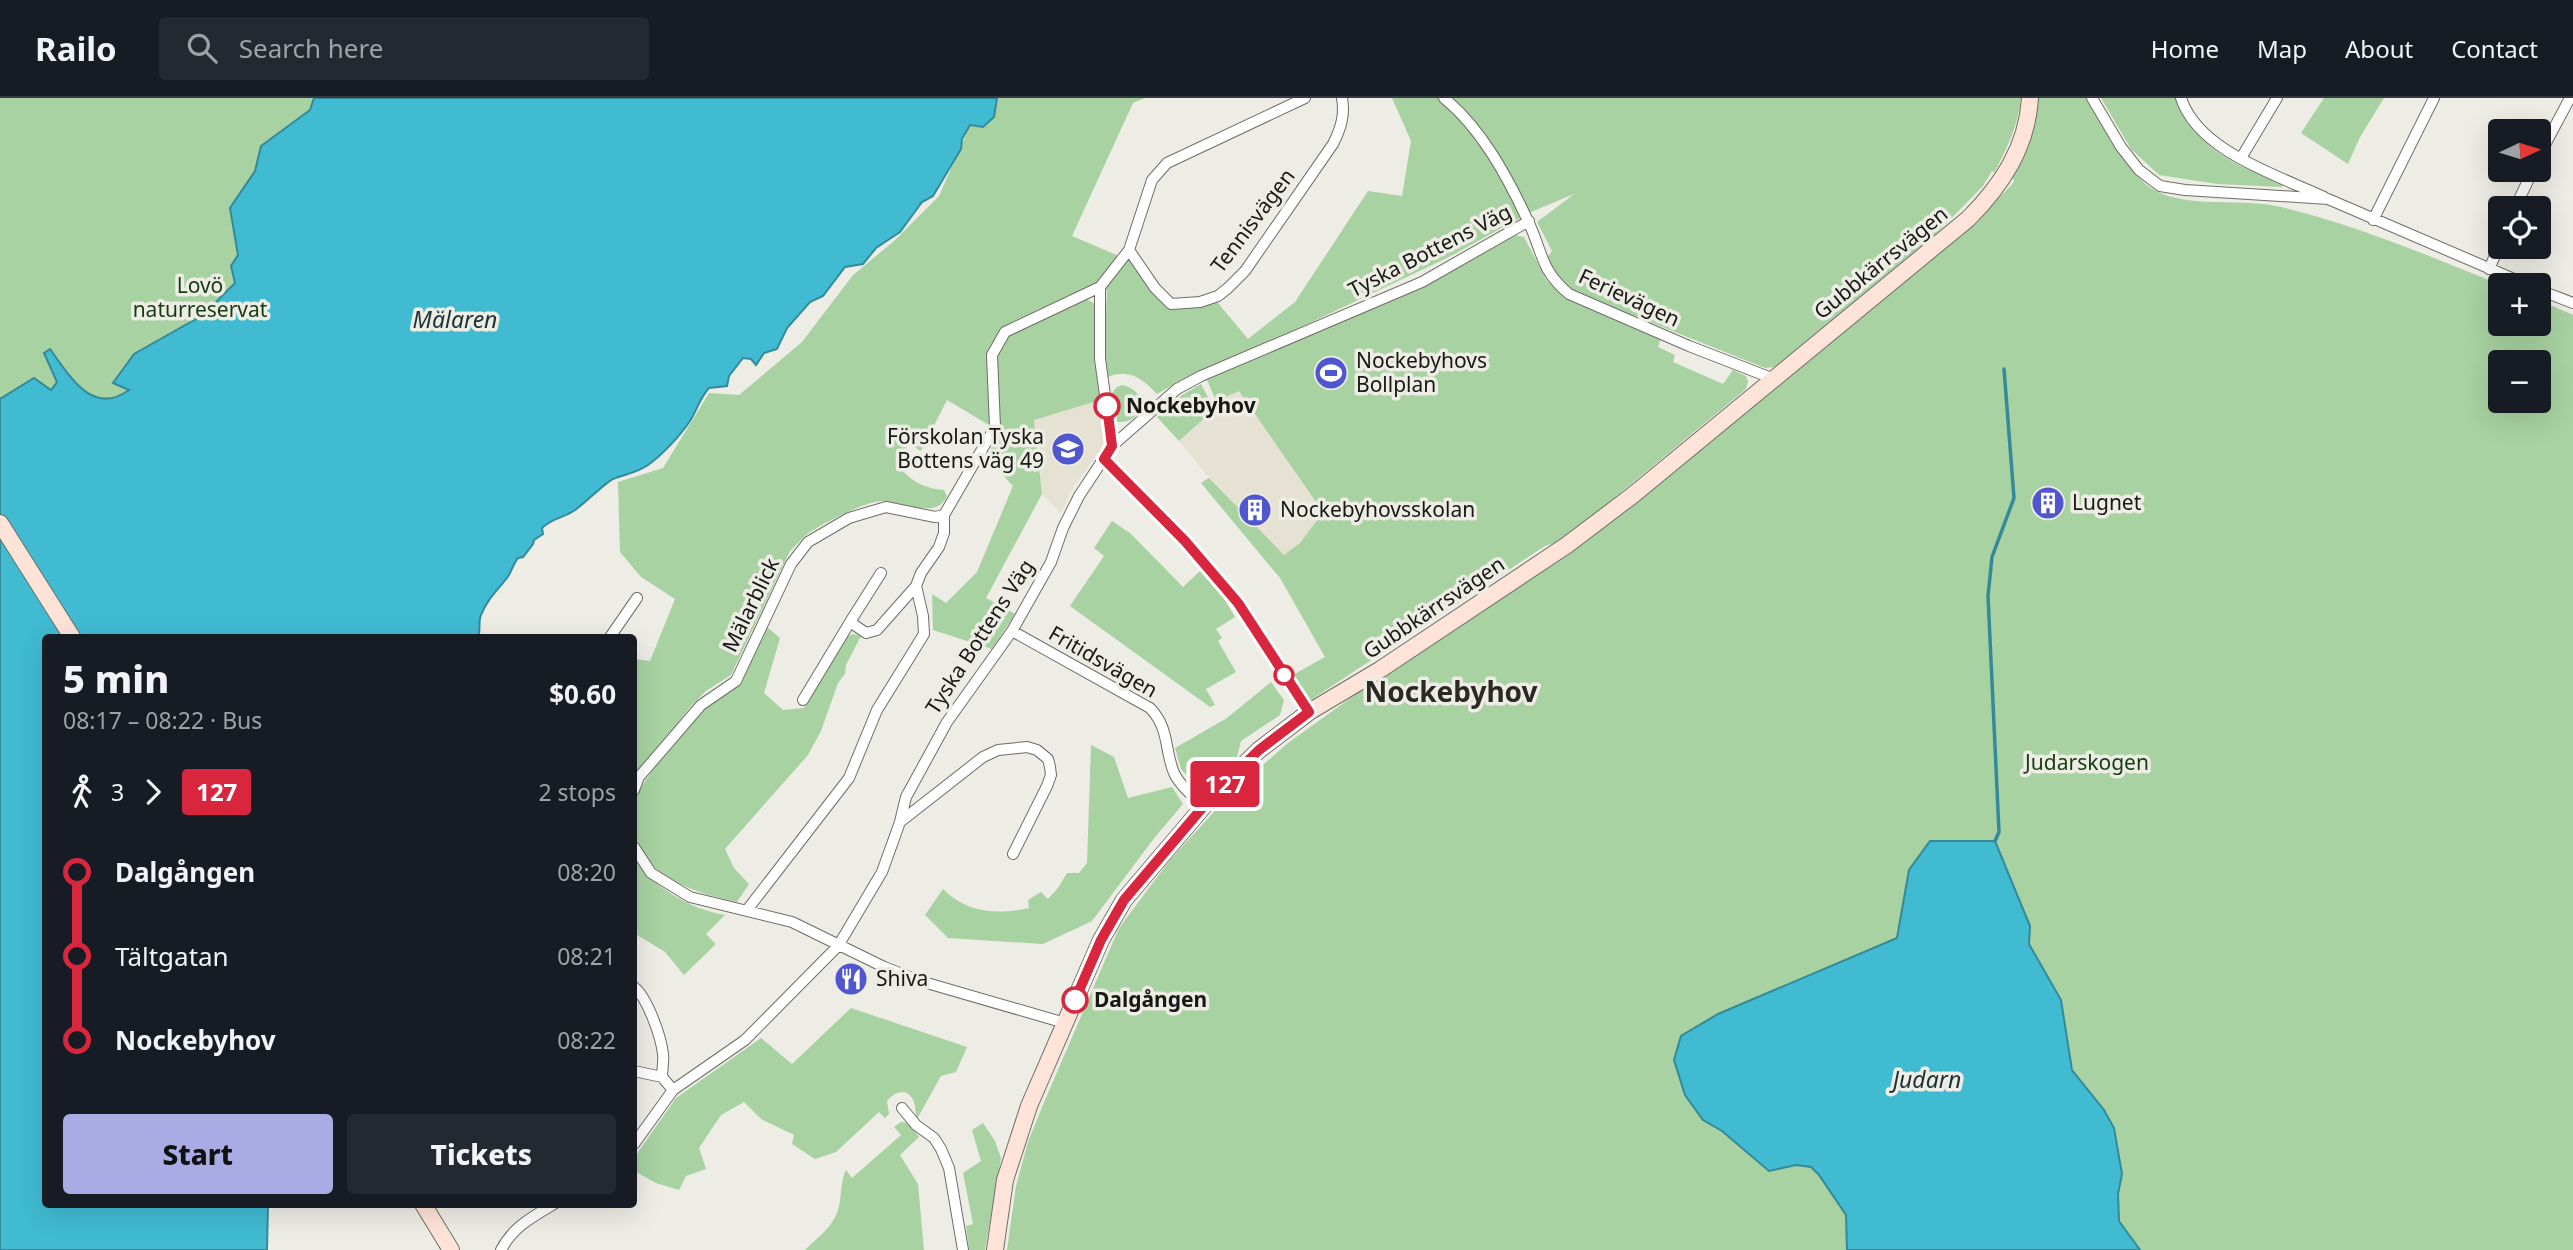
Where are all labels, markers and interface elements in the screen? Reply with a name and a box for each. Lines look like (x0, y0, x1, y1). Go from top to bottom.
search box (159, 17, 649, 80)
text: Railo (35, 26, 117, 71)
icon: search (183, 29, 221, 67)
text: Search here (239, 30, 383, 66)
text: Home (2151, 32, 2219, 65)
text: Map (2257, 32, 2307, 65)
text: About (2345, 32, 2413, 65)
text: Contact (2451, 32, 2538, 65)
north arrow (2488, 119, 2552, 182)
map controls (2488, 119, 2551, 413)
street label: Tennisvägen (1204, 163, 1301, 278)
button: locate (2488, 196, 2551, 259)
street label: Tyska Bottens Väg (1343, 197, 1516, 303)
street label: Gubbkärrsvägen (1808, 200, 1953, 325)
street label: Ferievägen (1574, 261, 1684, 333)
park label: Lovö naturreservat (133, 271, 268, 323)
button: + (2488, 273, 2551, 336)
water label: Mälaren (413, 303, 497, 335)
place label: Nockebyhovs Bollplan (1356, 346, 1487, 398)
button: − (2488, 350, 2551, 413)
sports icon: Nockebyhovs Bollplan (1312, 354, 1350, 392)
place label: Nockebyhov (1126, 391, 1256, 419)
marker: Nockebyhov (1094, 393, 1120, 419)
place label: Förskolan Tyska Bottens väg 49 (887, 422, 1044, 474)
school or university icon: Förskolan Tyska Bottens väg 49 (1049, 430, 1087, 468)
building icon: Lugnet (2029, 484, 2067, 522)
place label: Lugnet (2072, 488, 2142, 516)
building icon: Nockebyhovsskolan (1236, 491, 1274, 529)
place label: Nockebyhovsskolan (1280, 495, 1475, 523)
street label: Gubbkärrsvägen (1357, 550, 1510, 665)
street label: Mälarblick (715, 552, 785, 656)
street label: Tyska Bottens Väg (919, 554, 1040, 719)
street label: Fritidsvägen (1044, 619, 1163, 704)
text: 5 min (63, 652, 169, 704)
unlabelled marker (1274, 665, 1294, 685)
district label: Nockebyhov (1364, 672, 1538, 710)
text: $0.60 (549, 676, 616, 712)
text: 08:17 – 08:22 · Bus (63, 704, 262, 736)
park label: Judarskogen (2023, 748, 2149, 776)
line badge: 127 (1185, 761, 1265, 807)
text: 127 (1204, 767, 1246, 800)
icon: walk (63, 773, 101, 811)
icon: forward (134, 773, 172, 811)
text: 127 (196, 775, 237, 808)
text: 3 (111, 776, 124, 808)
text: 2 stops (538, 776, 616, 808)
text: Dalgången (115, 854, 255, 890)
text: 08:20 (557, 856, 616, 888)
text: Tältgatan (115, 938, 229, 974)
text: 08:21 (557, 940, 616, 972)
restaurant icon: Shiva (832, 960, 870, 998)
place label: Shiva (876, 964, 928, 992)
place label: Dalgången (1094, 985, 1207, 1013)
marker: Dalgången (1062, 987, 1088, 1013)
text: Nockebyhov (115, 1022, 276, 1058)
text: 08:22 (557, 1024, 616, 1056)
water label: Judarn (1889, 1063, 1961, 1095)
button: Start (63, 1114, 333, 1194)
button: Tickets (347, 1114, 616, 1194)

